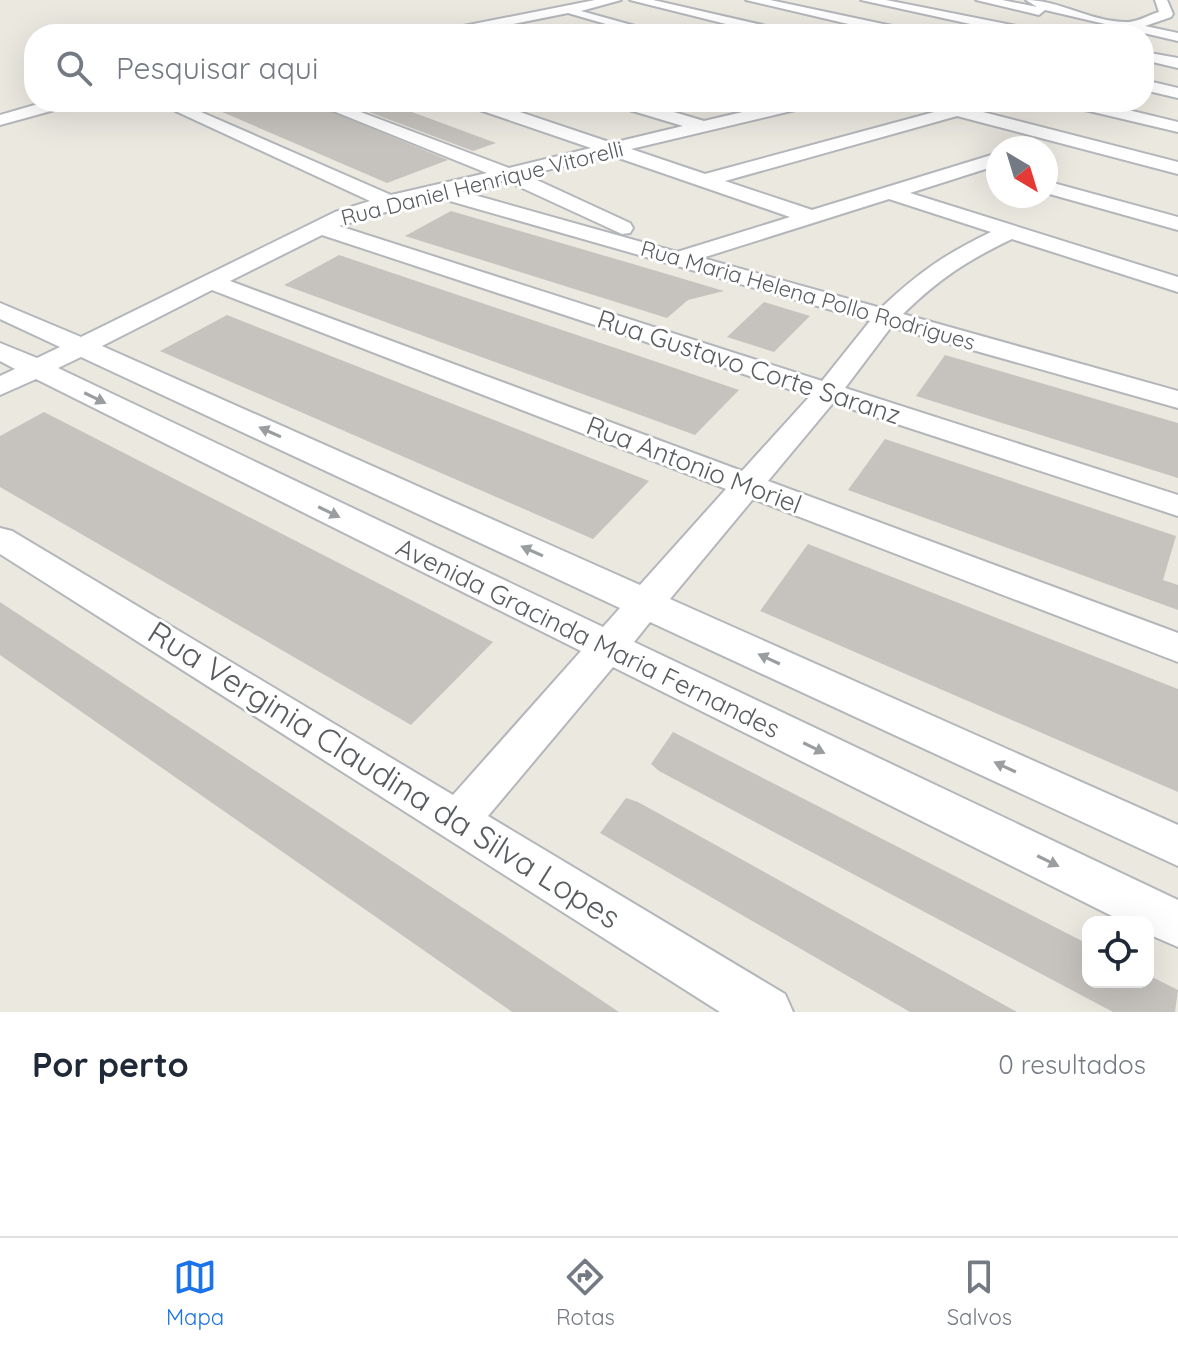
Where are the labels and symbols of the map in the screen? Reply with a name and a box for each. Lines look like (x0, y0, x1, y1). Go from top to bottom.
street label: Rua Daniel Henrique Vitorelli (338, 134, 626, 232)
north arrow (986, 136, 1058, 208)
street label: Rua Maria Helena Pollo Rodrigues (638, 234, 978, 356)
street label: Rua Gustavo Corte Saranz (593, 302, 905, 431)
one-way arrow (84, 391, 107, 404)
street label: Rua Antonio Moriel (582, 408, 806, 521)
one-way arrow (258, 425, 282, 439)
one-way arrow (317, 505, 340, 519)
street label: Avenida Gracinda Maria Fernandes (391, 530, 786, 745)
one-way arrow (520, 544, 544, 558)
street label: Rua Verginia Claudina da Silva Lopes (141, 612, 628, 937)
one-way arrow (757, 652, 780, 666)
one-way arrow (803, 741, 826, 755)
one-way arrow (993, 760, 1017, 774)
one-way arrow (1037, 854, 1060, 868)

